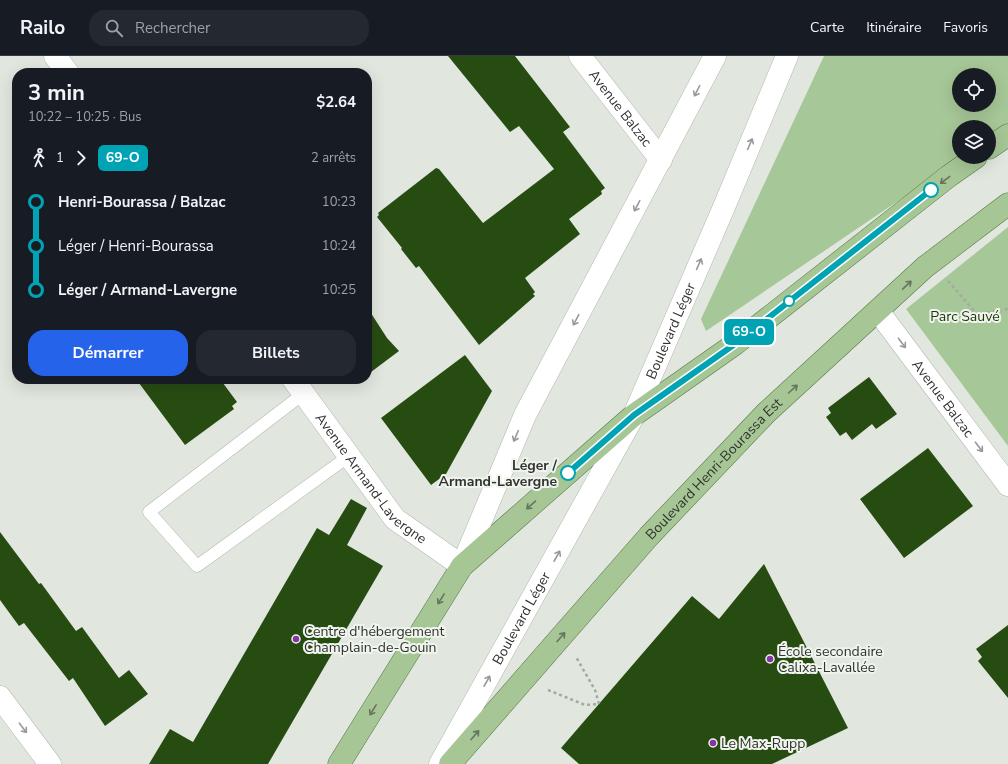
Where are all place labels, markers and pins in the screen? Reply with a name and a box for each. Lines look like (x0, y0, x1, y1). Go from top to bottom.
unlabelled marker (923, 182, 939, 198)
unlabelled marker (783, 295, 795, 307)
place label: Léger / Armand-Lavergne (439, 456, 558, 491)
marker: Léger / Armand-Lavergne (560, 465, 576, 481)
place label: Centre d'hébergement Champlain-de-Gouin (304, 622, 444, 657)
marker: Centre d'hébergement Champlain-de-Gouin (291, 634, 301, 644)
place label: École secondaire Calixa-Lavallée (778, 642, 883, 677)
marker: École secondaire Calixa-Lavallée (765, 654, 775, 664)
place label: Le Max-Rupp (721, 734, 805, 753)
marker: Le Max-Rupp (708, 738, 718, 748)

